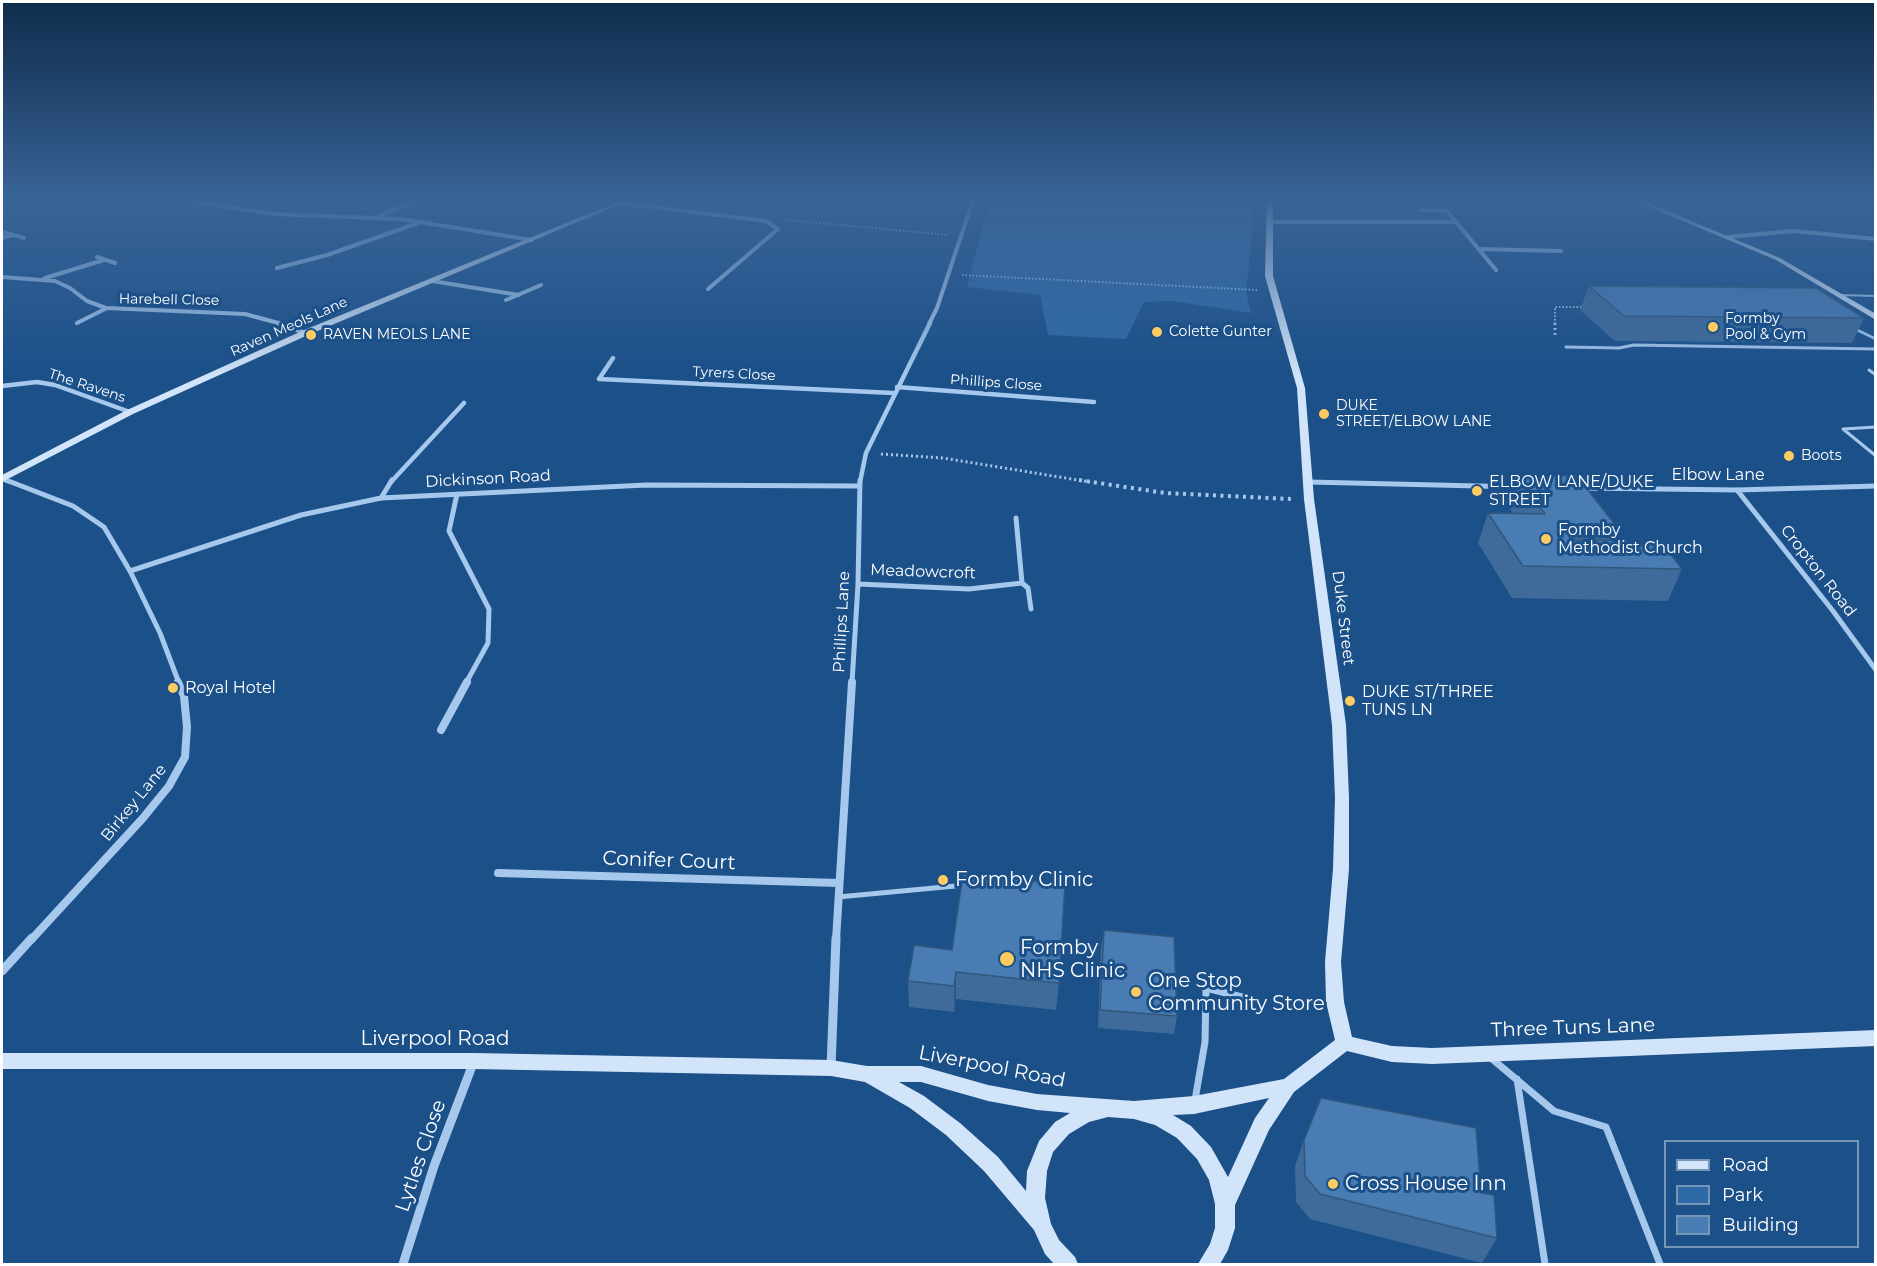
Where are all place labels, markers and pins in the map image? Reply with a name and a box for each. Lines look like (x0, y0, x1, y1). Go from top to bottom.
place label: Formby Pool & Gym (1725, 311, 1806, 344)
marker: Formby Pool & Gym (1706, 320, 1720, 334)
place label: Colette Gunter (1169, 324, 1272, 340)
marker: Colette Gunter (1150, 325, 1164, 339)
place label: RAVEN MEOLS LANE (323, 327, 471, 343)
marker: RAVEN MEOLS LANE (304, 328, 318, 342)
place label: DUKE STREET/ELBOW LANE (1336, 398, 1492, 430)
marker: DUKE STREET/ELBOW LANE (1317, 407, 1331, 421)
place label: Boots (1801, 448, 1842, 464)
marker: Boots (1782, 449, 1796, 463)
place label: ELBOW LANE/DUKE STREET (1489, 472, 1654, 510)
marker: ELBOW LANE/DUKE STREET (1470, 484, 1484, 498)
place label: Formby Methodist Church (1558, 520, 1703, 558)
marker: Formby Methodist Church (1539, 532, 1553, 546)
place label: Royal Hotel (185, 678, 276, 698)
marker: Royal Hotel (166, 681, 180, 695)
place label: DUKE ST/THREE TUNS LN (1362, 682, 1494, 720)
marker: DUKE ST/THREE TUNS LN (1343, 694, 1357, 708)
place label: Formby Clinic (955, 868, 1093, 892)
marker: Formby Clinic (936, 873, 950, 887)
place label: Formby NHS Clinic (1020, 936, 1125, 983)
marker: Formby NHS Clinic (998, 950, 1016, 968)
place label: One Stop Community Store (1148, 969, 1325, 1016)
marker: One Stop Community Store (1129, 985, 1143, 999)
place label: Cross House Inn (1345, 1172, 1507, 1196)
marker: Cross House Inn (1326, 1177, 1340, 1191)

